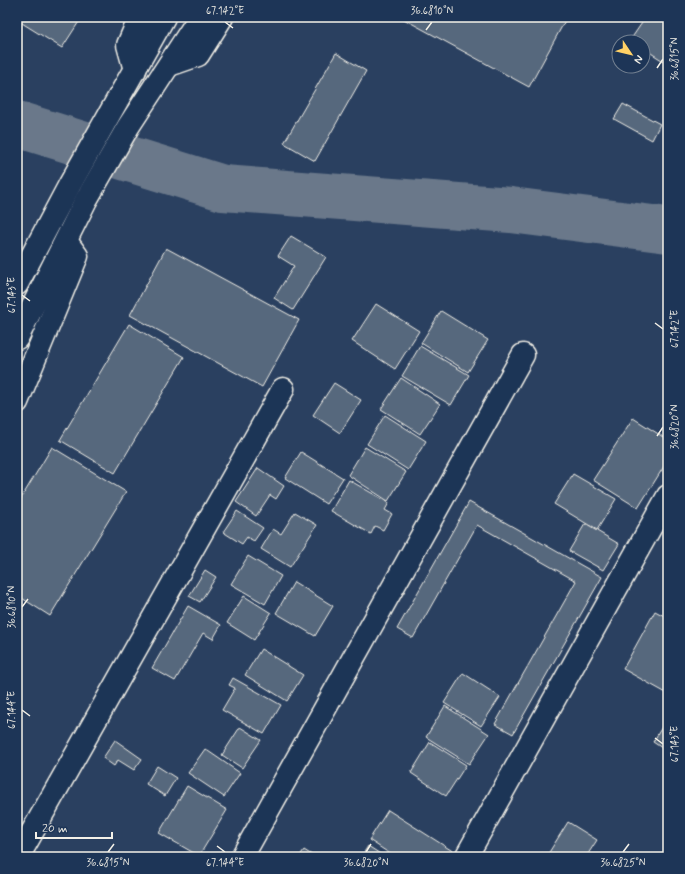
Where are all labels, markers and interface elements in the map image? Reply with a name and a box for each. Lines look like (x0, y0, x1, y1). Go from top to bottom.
text: 67.142°E (206, 4, 244, 18)
text: 36.6810°N (411, 4, 454, 18)
north arrow (611, 34, 651, 74)
text: 36.6815°N (668, 37, 682, 80)
text: N (631, 52, 646, 66)
text: 67.143°E (5, 277, 19, 313)
text: 67.142°E (668, 310, 682, 348)
text: 36.6820°N (668, 404, 682, 449)
text: 36.6810°N (5, 585, 19, 628)
text: 67.144°E (5, 691, 19, 729)
text: 67.143°E (668, 726, 682, 762)
scale bar (36, 814, 112, 840)
text: 20 m (42, 821, 68, 837)
text: 36.6815°N (87, 856, 130, 870)
text: 67.144°E (206, 856, 244, 870)
text: 36.6820°N (344, 856, 389, 870)
text: 36.6825°N (601, 856, 646, 870)

